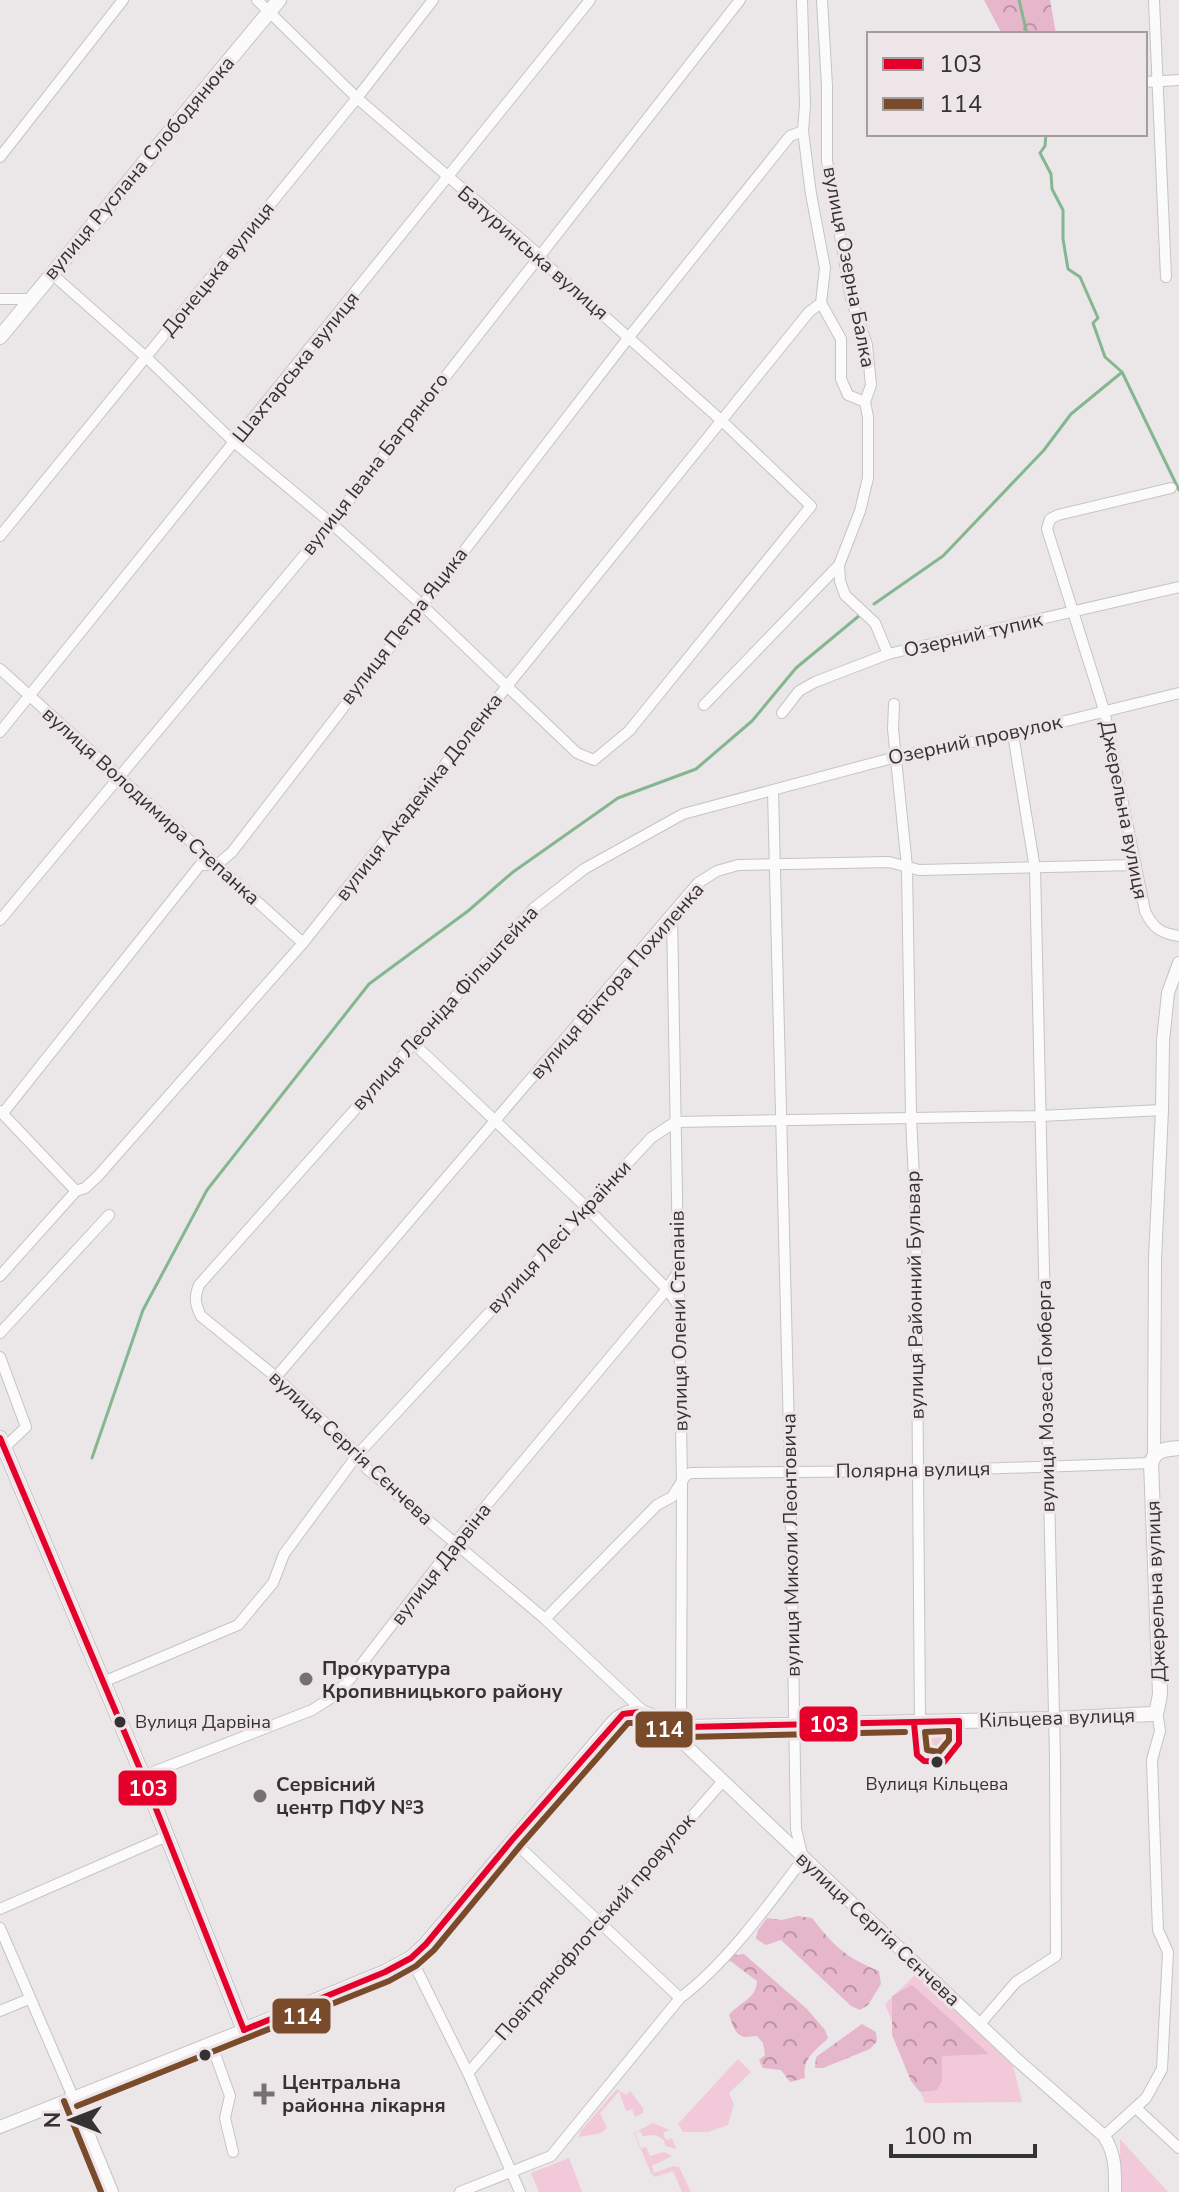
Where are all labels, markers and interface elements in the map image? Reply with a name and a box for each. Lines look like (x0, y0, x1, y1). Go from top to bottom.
legend (867, 32, 1147, 136)
text: 103 (939, 48, 982, 80)
street label: вулиця Руслана Слободянюка (37, 50, 241, 286)
text: 114 (939, 88, 982, 120)
street label: вулиця Озерна Балка (816, 164, 882, 370)
street label: Батуринська вулиця (452, 180, 614, 326)
street label: Донецька вулиця (155, 196, 281, 342)
street label: Шахтарська вулиця (227, 286, 365, 448)
street label: вулиця Івана Багряного (295, 367, 455, 561)
street label: вулиця Петра Яцика (334, 542, 474, 710)
street label: Озерний тупик (901, 606, 1045, 664)
street label: вулиця Академіка Доленка (329, 687, 509, 907)
street label: вулиця Володимира Степанка (36, 701, 266, 911)
street label: Озерний провулок (886, 708, 1065, 772)
street label: Джерельна вулиця (1093, 718, 1155, 902)
street label: вулиця Віктора Похиленка (524, 877, 710, 1085)
street label: вулиця Леоніда Фільштейна (346, 900, 544, 1116)
street label: вулиця Лесі Українки (481, 1154, 637, 1320)
street label: вулиця Районний Бульвар (899, 1170, 931, 1420)
street label: вулиця Олени Степанів (664, 1210, 694, 1432)
street label: вулиця Мозеса Гомберга (1030, 1279, 1062, 1513)
street label: вулиця Сергія Сєнчева (263, 1365, 439, 1531)
street label: вулиця Миколи Леонтовича (775, 1413, 807, 1677)
street label: Полярна вулиця (835, 1455, 991, 1485)
street label: вулиця Дарвіна (385, 1497, 497, 1631)
street label: Джерельна вулиця (1139, 1500, 1173, 1682)
place label: Прокуратура Кропивницького району (322, 1655, 563, 1705)
marker: Прокуратура Кропивницького району (297, 1670, 315, 1688)
street label: Кільцева вулиця (978, 1702, 1136, 1734)
line badge: 103 (798, 1705, 859, 1743)
place label: Вулиця Дарвіна (135, 1710, 271, 1734)
line badge: 114 (634, 1710, 694, 1749)
text: 103 (809, 1710, 849, 1740)
marker: Вулиця Дарвіна (112, 1714, 128, 1730)
text: 114 (644, 1715, 684, 1745)
marker: Вулиця Кільцева (929, 1754, 945, 1770)
line badge: 103 (117, 1769, 178, 1807)
place label: Сервісний центр ПФУ №3 (276, 1771, 425, 1821)
place label: Вулиця Кільцева (866, 1772, 1008, 1796)
text: 103 (128, 1774, 168, 1804)
marker: Сервісний центр ПФУ №3 (251, 1787, 269, 1805)
street label: Повітрянофлотський провулок (489, 1807, 701, 2046)
street label: вулиця Сергія Сєнчева (790, 1846, 966, 2012)
line badge: 114 (271, 1997, 332, 2035)
text: 114 (282, 2002, 322, 2032)
unlabelled marker (197, 2047, 213, 2063)
place label: Центральна районна лікарня (282, 2069, 446, 2119)
north arrow (32, 2080, 112, 2160)
marker: Центральна районна лікарня (253, 2083, 275, 2105)
scale bar (891, 2108, 1035, 2158)
text: N (38, 2112, 68, 2128)
text: 100 m (903, 2120, 973, 2152)

